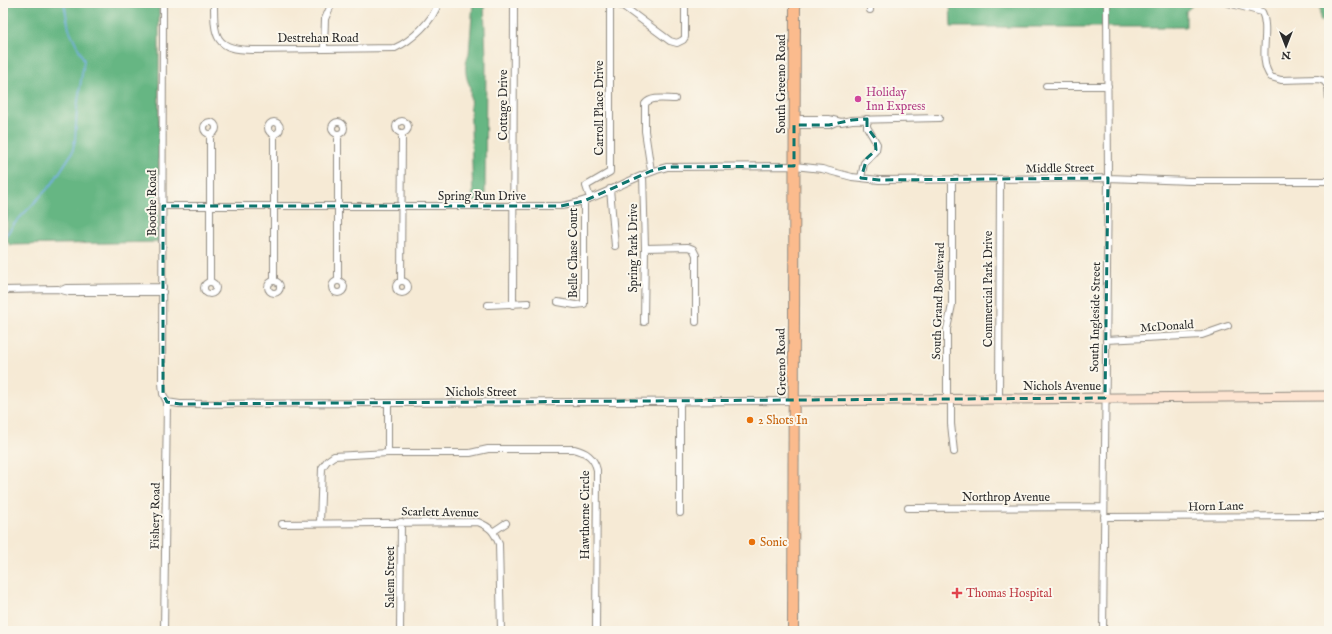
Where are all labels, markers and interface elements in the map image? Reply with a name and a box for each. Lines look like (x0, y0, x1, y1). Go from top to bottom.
north arrow (1266, 26, 1306, 66)
street label: Destrehan Road (277, 31, 359, 46)
street label: South Greeno Road (774, 34, 789, 134)
text: N (1281, 48, 1292, 62)
street label: Carroll Place Drive (592, 60, 607, 155)
street label: Cottage Drive (496, 69, 511, 141)
place label: Holiday Inn Express (866, 85, 926, 115)
marker: Holiday Inn Express (853, 94, 863, 104)
street label: Middle Street (1026, 160, 1094, 177)
street label: Boothe Road (145, 169, 160, 236)
street label: Spring Run Drive (438, 189, 526, 205)
street label: Spring Park Drive (626, 203, 642, 293)
street label: Belle Chase Court (566, 208, 581, 298)
street label: Commercial Park Drive (981, 230, 996, 347)
street label: South Grand Boulevard (929, 242, 948, 360)
street label: South Ingleside Street (1087, 262, 1104, 372)
street label: McDonald (1140, 317, 1195, 336)
street label: Greeno Road (773, 327, 790, 396)
street label: Nichols Avenue (1023, 379, 1102, 394)
street label: Nichols Street (445, 385, 517, 400)
place label: 2 Shots In (758, 413, 808, 428)
marker: 2 Shots In (745, 415, 755, 425)
street label: Hawthorne Circle (578, 470, 593, 560)
street label: Fishery Road (147, 482, 164, 550)
street label: Northrop Avenue (962, 490, 1051, 506)
street label: Horn Lane (1188, 499, 1244, 514)
street label: Scarlett Avenue (401, 504, 479, 521)
place label: Sonic (760, 535, 787, 550)
marker: Sonic (747, 537, 757, 547)
street label: Salem Street (383, 546, 398, 608)
place label: Thomas Hospital (966, 586, 1053, 602)
marker: Thomas Hospital (951, 587, 963, 599)

